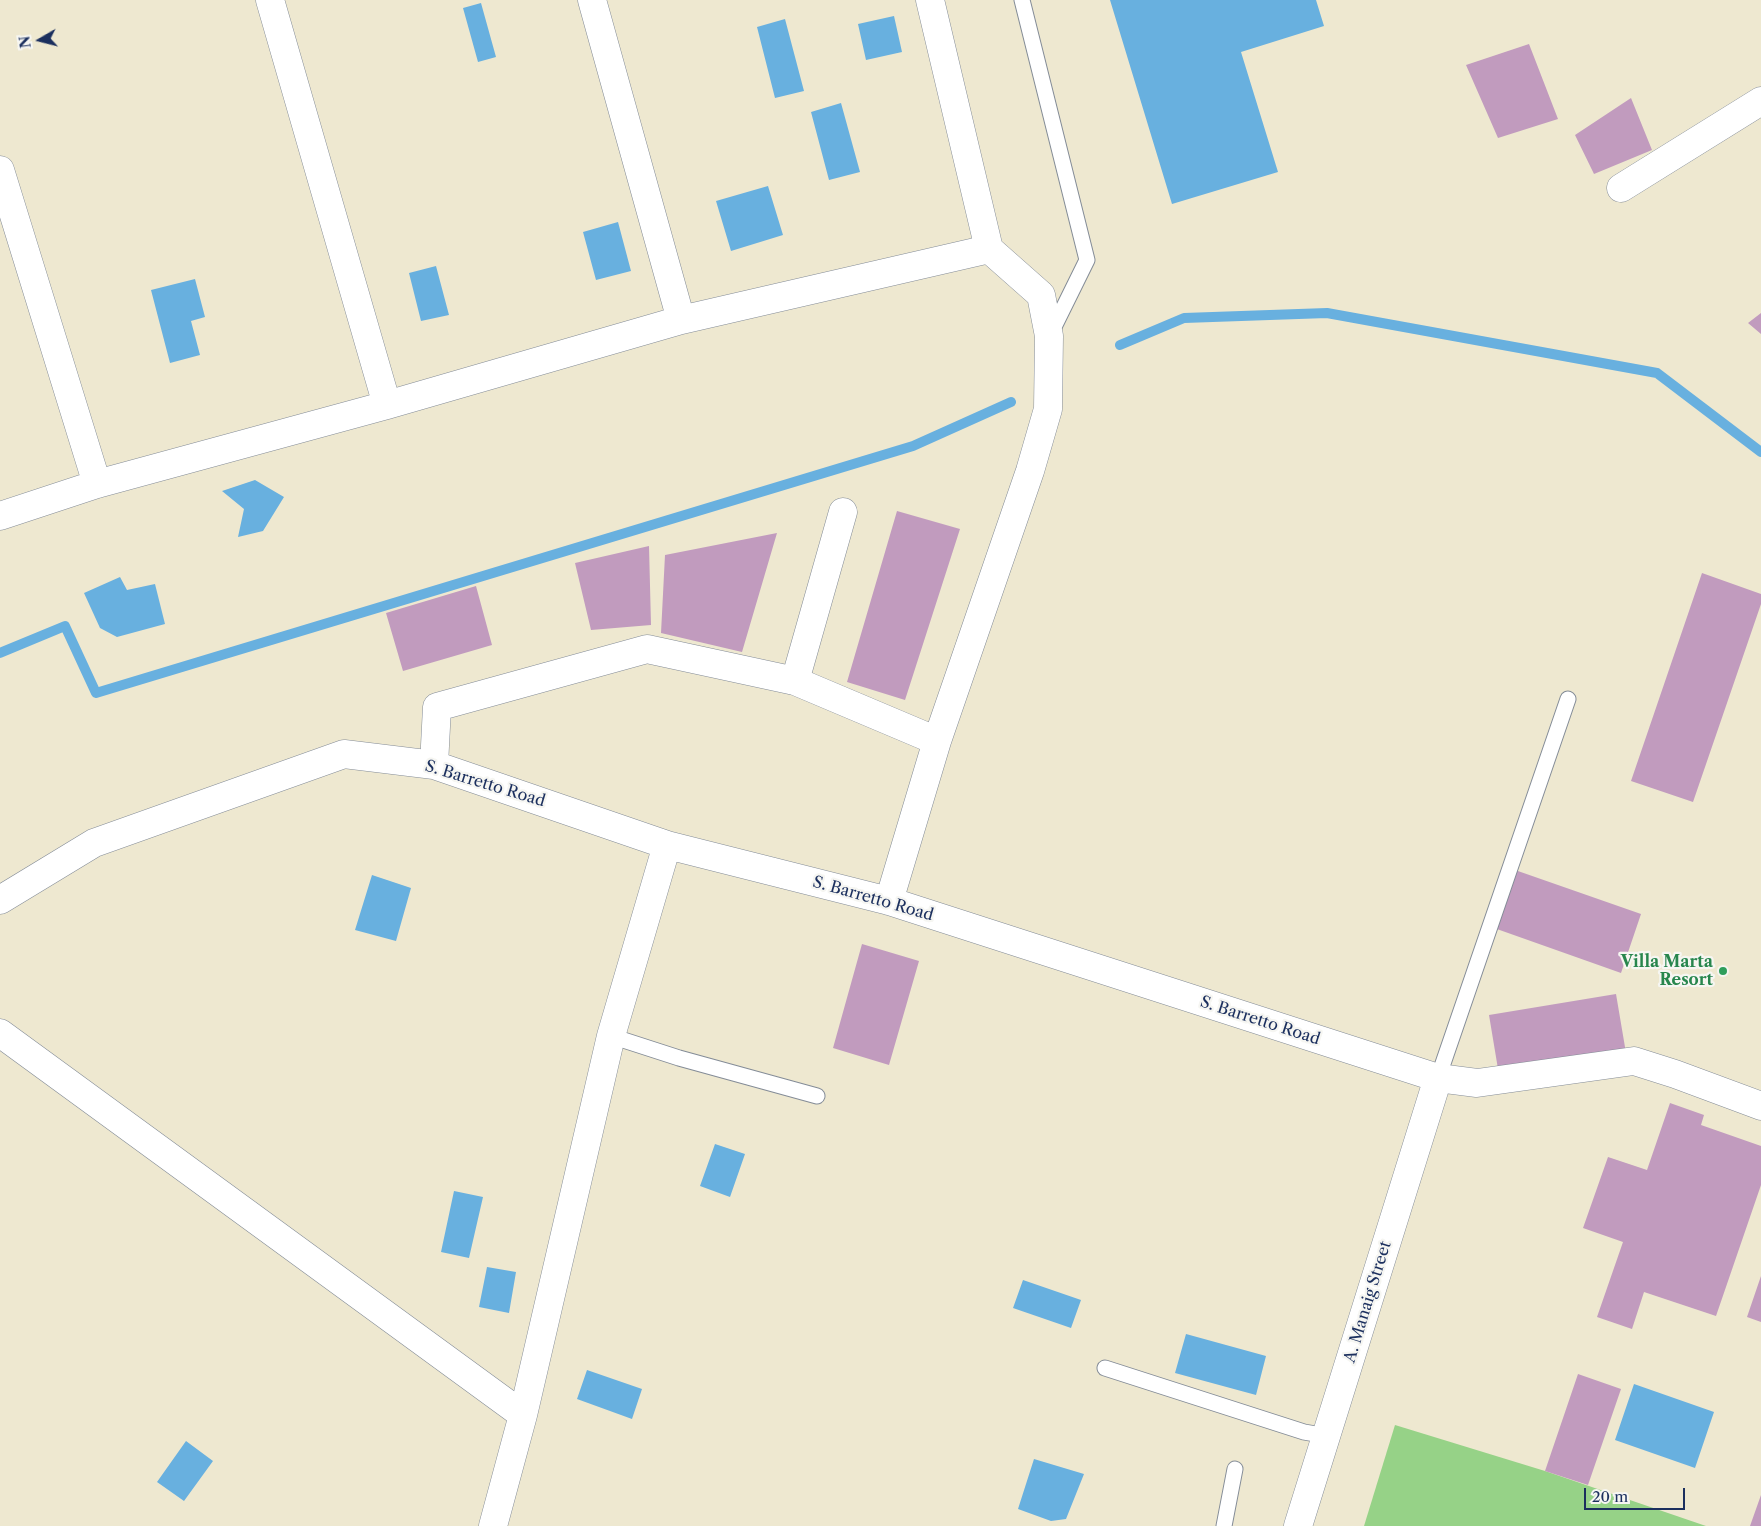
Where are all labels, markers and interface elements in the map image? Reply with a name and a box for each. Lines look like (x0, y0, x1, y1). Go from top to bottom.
north arrow (15, 15, 65, 65)
text: N (15, 35, 35, 49)
street label: S. Barretto Road (423, 757, 547, 811)
street label: S. Barretto Road (810, 873, 936, 925)
place label: Villa Marta Resort (1621, 952, 1713, 990)
marker: Villa Marta Resort (1717, 965, 1729, 977)
street label: S. Barretto Road (1198, 993, 1322, 1049)
street label: A. Manaig Street (1340, 1239, 1396, 1365)
scale bar (1586, 1478, 1687, 1510)
text: 20 m (1592, 1487, 1628, 1506)

